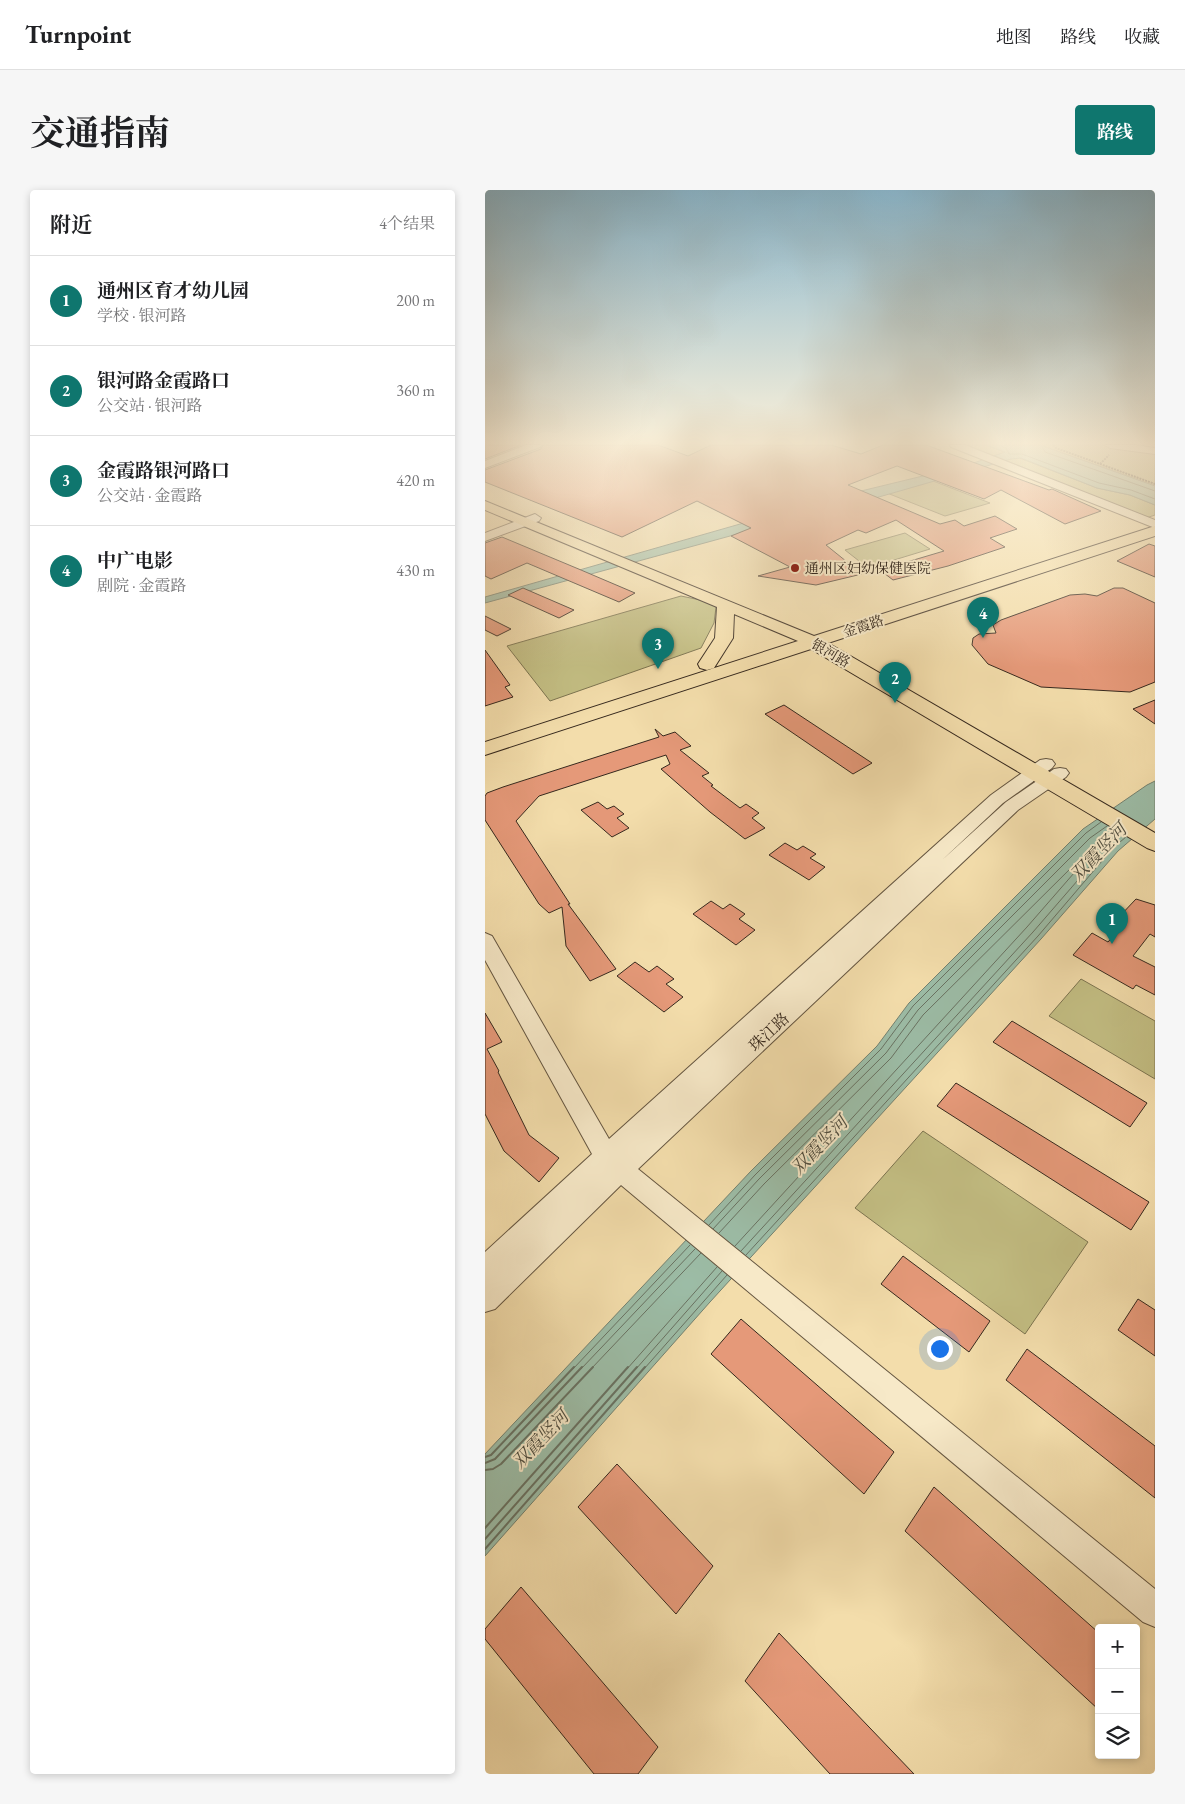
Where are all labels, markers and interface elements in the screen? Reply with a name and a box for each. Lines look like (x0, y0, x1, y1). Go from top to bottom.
text: Turnpoint (25, 19, 131, 50)
text: 地图 (996, 25, 1032, 48)
text: 路线 (1060, 25, 1096, 48)
text: 收藏 (1124, 25, 1160, 48)
button: 路线 (1075, 105, 1155, 155)
text: 交通指南 (30, 110, 170, 155)
text: 附近 (50, 211, 92, 238)
text: 4个结果 (379, 213, 435, 234)
text: 通州区育才幼儿园 (97, 278, 249, 303)
text: 1 (62, 290, 70, 311)
text: 200 m (396, 290, 435, 311)
text: 学校 · 银河路 (97, 305, 187, 326)
text: 银河路金霞路口 (97, 368, 230, 393)
text: 2 (62, 380, 70, 401)
text: 360 m (396, 380, 435, 401)
text: 公交站 · 银河路 (97, 395, 203, 416)
text: 金霞路银河路口 (97, 458, 230, 483)
text: 3 (62, 470, 70, 491)
text: 420 m (396, 470, 435, 491)
text: 公交站 · 金霞路 (97, 485, 203, 506)
text: 中广电影 (97, 548, 173, 573)
place label: 通州区妇幼保健医院 (805, 559, 931, 577)
text: 4 (62, 560, 70, 581)
text: 430 m (396, 560, 435, 581)
marker: 通州区妇幼保健医院 (789, 562, 801, 574)
text: 剧院 · 金霞路 (97, 575, 187, 596)
pin: 4 (967, 597, 999, 638)
street label: 金霞路 (840, 611, 886, 641)
pin: 3 (642, 628, 674, 669)
street label: 银河路 (808, 635, 854, 671)
pin: 2 (879, 662, 911, 703)
water label: 双霞竖河 (1065, 816, 1133, 886)
pin: 1 (1096, 903, 1128, 944)
street label: 珠江路 (744, 1008, 794, 1056)
water label: 双霞竖河 (786, 1109, 854, 1179)
your location (927, 1336, 953, 1362)
water label: 双霞竖河 (507, 1403, 575, 1473)
map controls (1095, 1624, 1140, 1759)
button: + (1095, 1624, 1140, 1669)
button: − (1095, 1669, 1140, 1714)
button: layers (1095, 1714, 1140, 1759)

